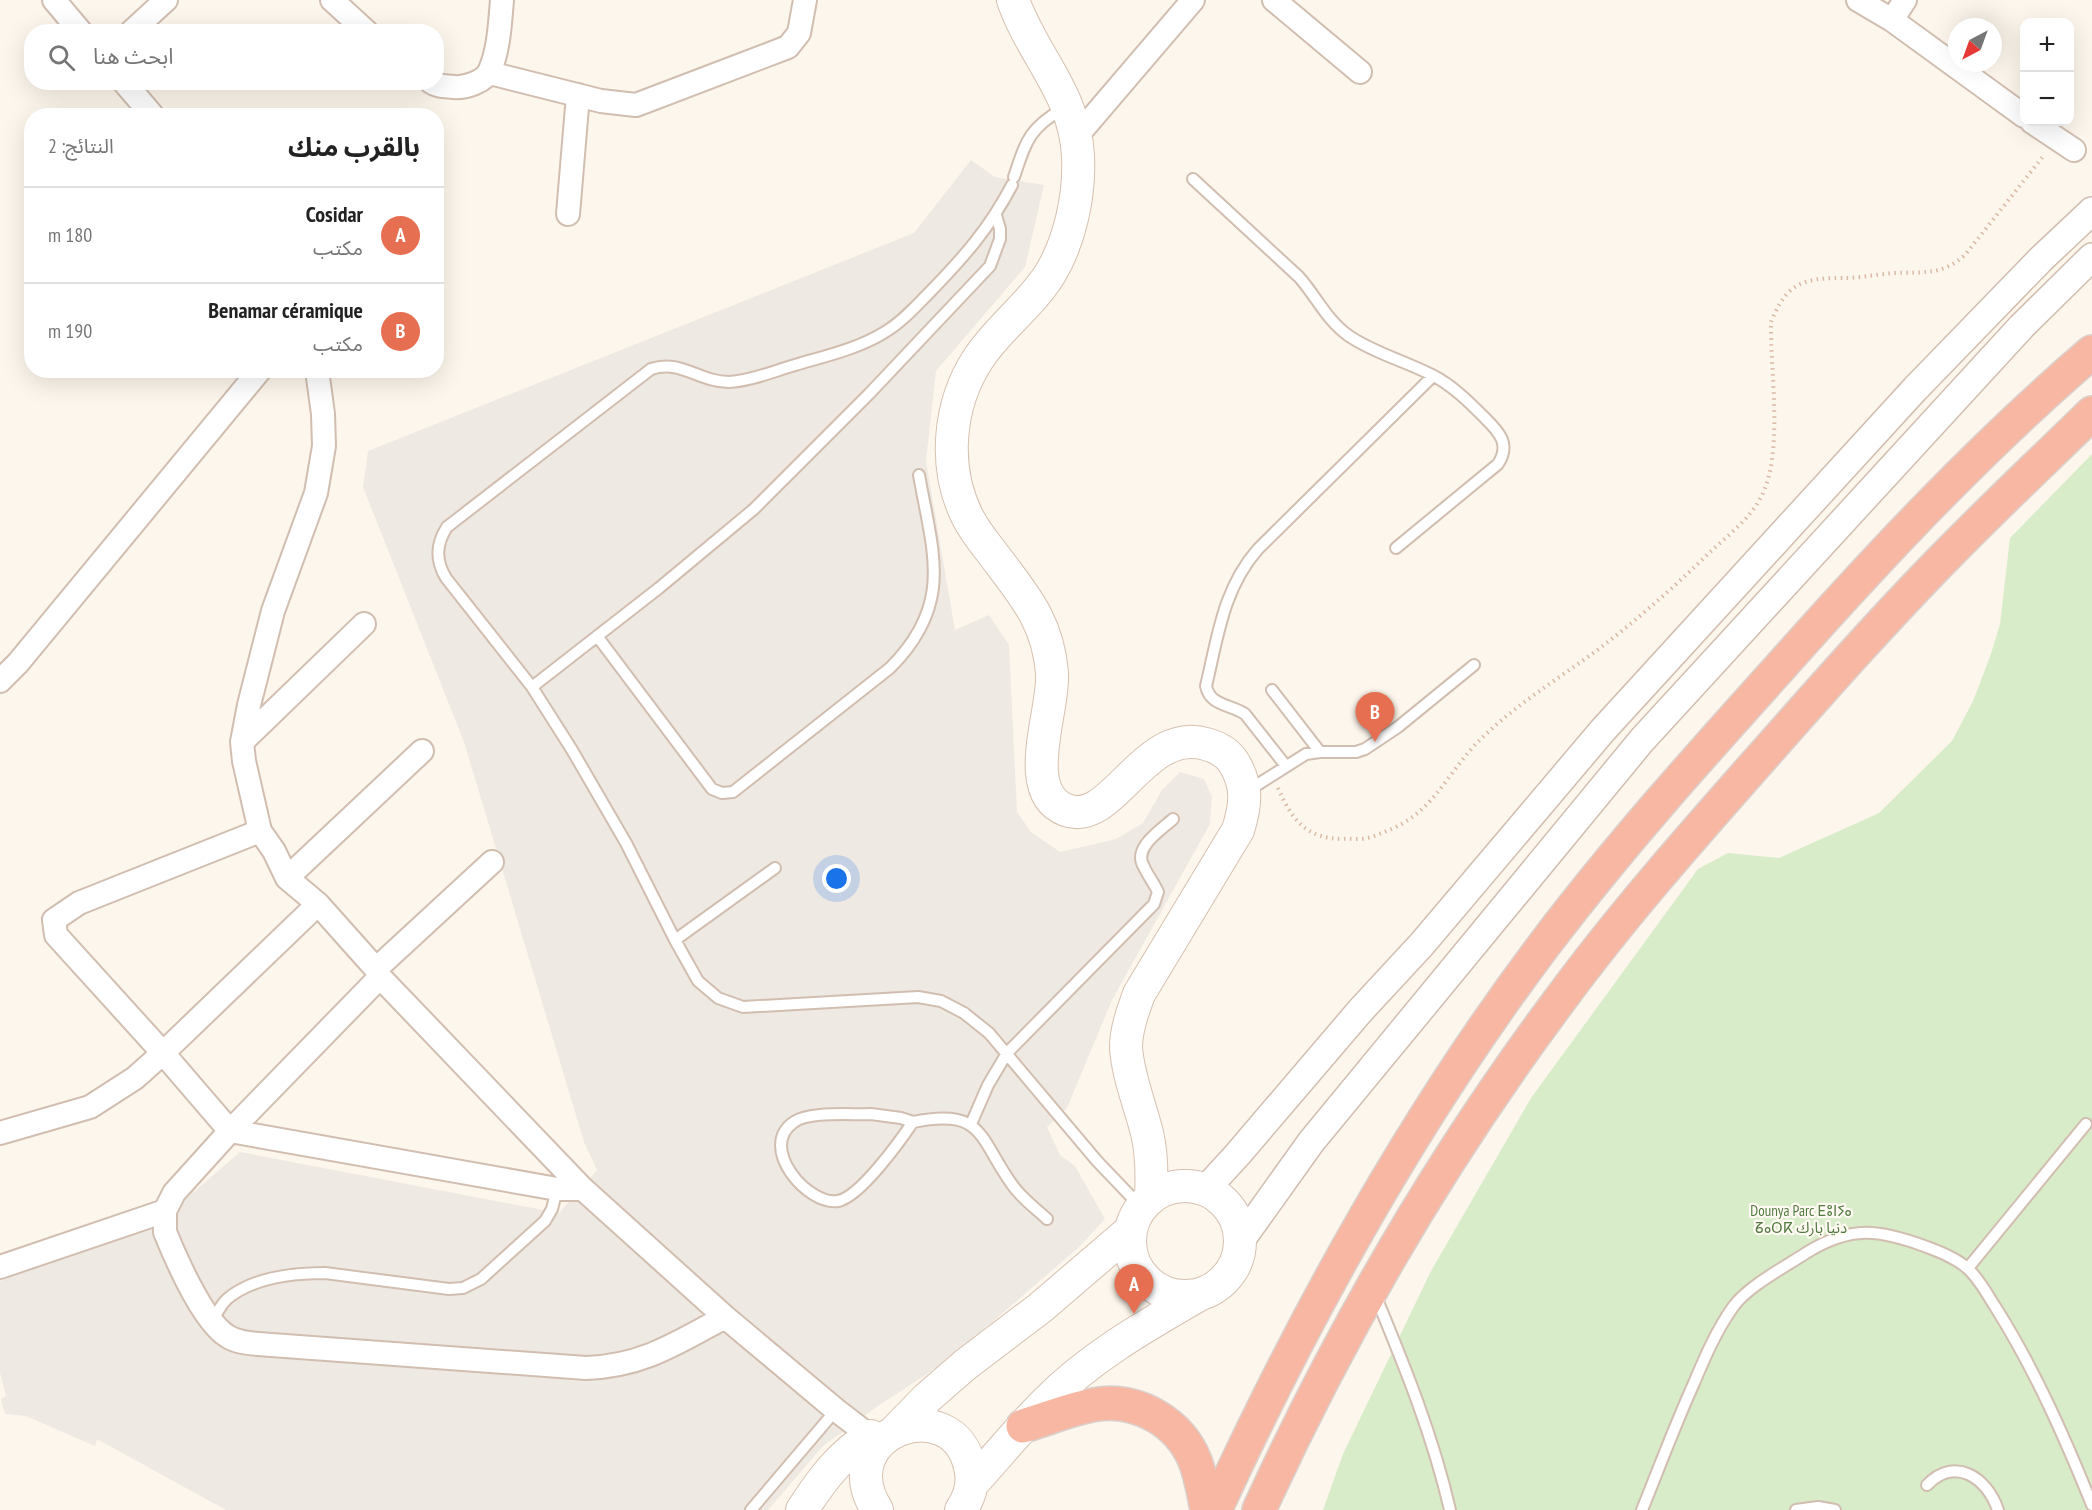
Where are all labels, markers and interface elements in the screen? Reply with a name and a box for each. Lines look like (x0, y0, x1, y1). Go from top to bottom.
north arrow (1948, 18, 2002, 72)
map controls (2020, 18, 2074, 126)
button: + (2020, 18, 2074, 72)
search box (24, 24, 444, 90)
icon: search (45, 41, 78, 74)
text: ابحث هنا (93, 42, 173, 70)
button: − (2020, 72, 2074, 126)
text: بالقرب منك (288, 130, 420, 163)
text: النتائج: 2 (48, 133, 114, 159)
text: Cosidar (306, 200, 363, 228)
text: 180 m (48, 222, 92, 248)
text: A (395, 222, 406, 248)
text: مكتب (313, 235, 363, 261)
text: Benamar céramique (208, 296, 363, 324)
text: 190 m (48, 318, 92, 344)
text: B (396, 318, 405, 344)
text: مكتب (313, 331, 363, 357)
pin: B (1356, 692, 1394, 742)
your location (822, 864, 851, 893)
park label: Dounya Parc ⴹⵓⵏⵢⴰ ⵒⴰⵔⴽ دنيا بارك (1750, 1201, 1852, 1237)
pin: A (1114, 1264, 1154, 1314)

